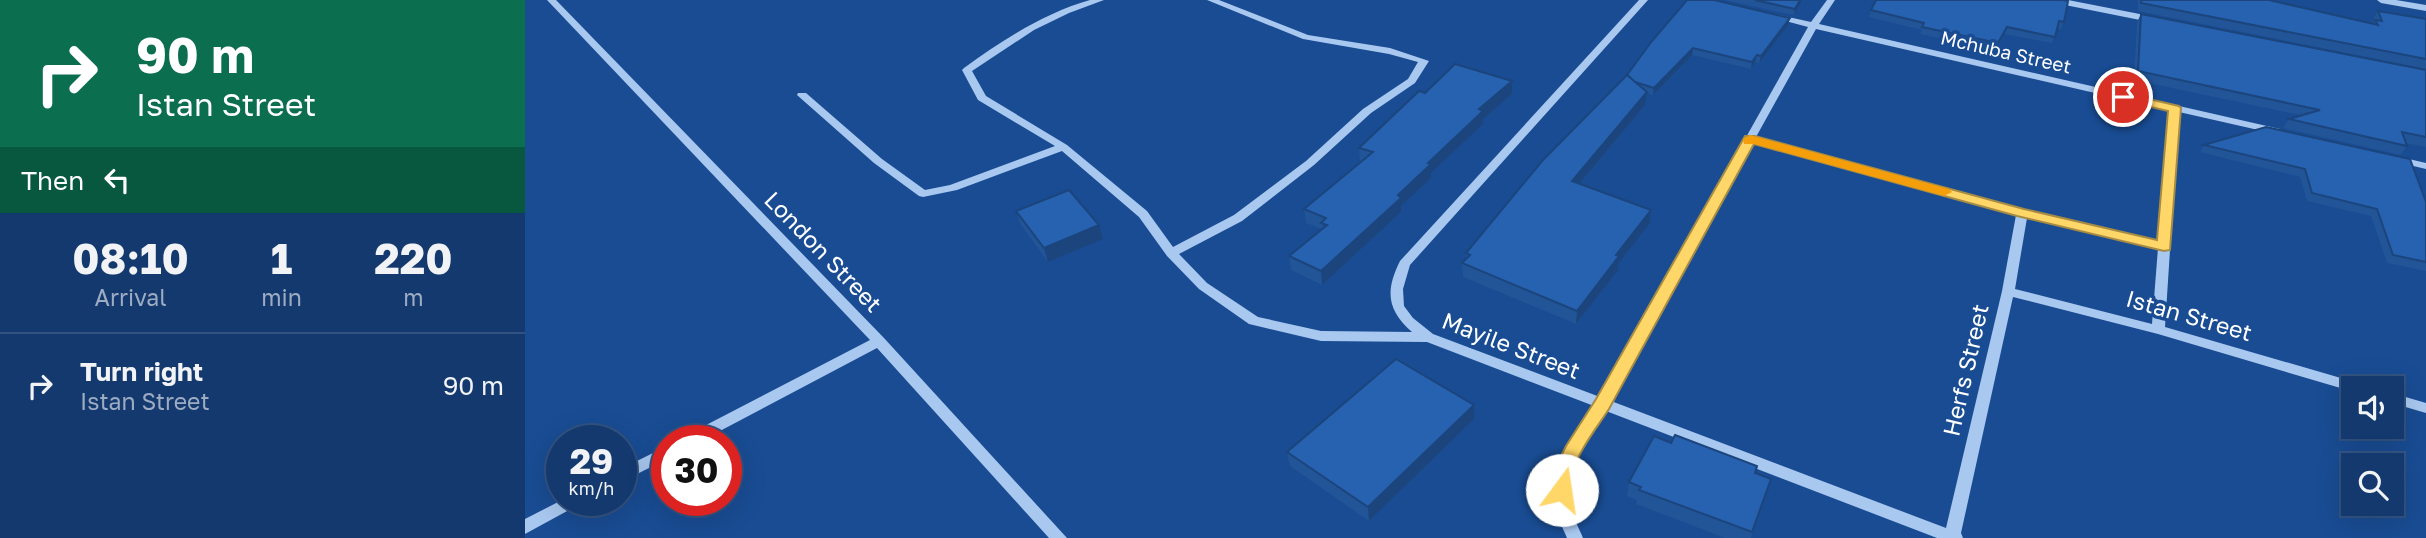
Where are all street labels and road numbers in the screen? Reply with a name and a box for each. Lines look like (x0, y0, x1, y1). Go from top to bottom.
street label: Mchuba Street (1939, 25, 2074, 78)
street label: London Street (759, 185, 888, 317)
street label: Istan Street (2123, 284, 2255, 346)
street label: Herfs Street (1936, 301, 1994, 439)
street label: Mayile Street (1438, 306, 1584, 384)

